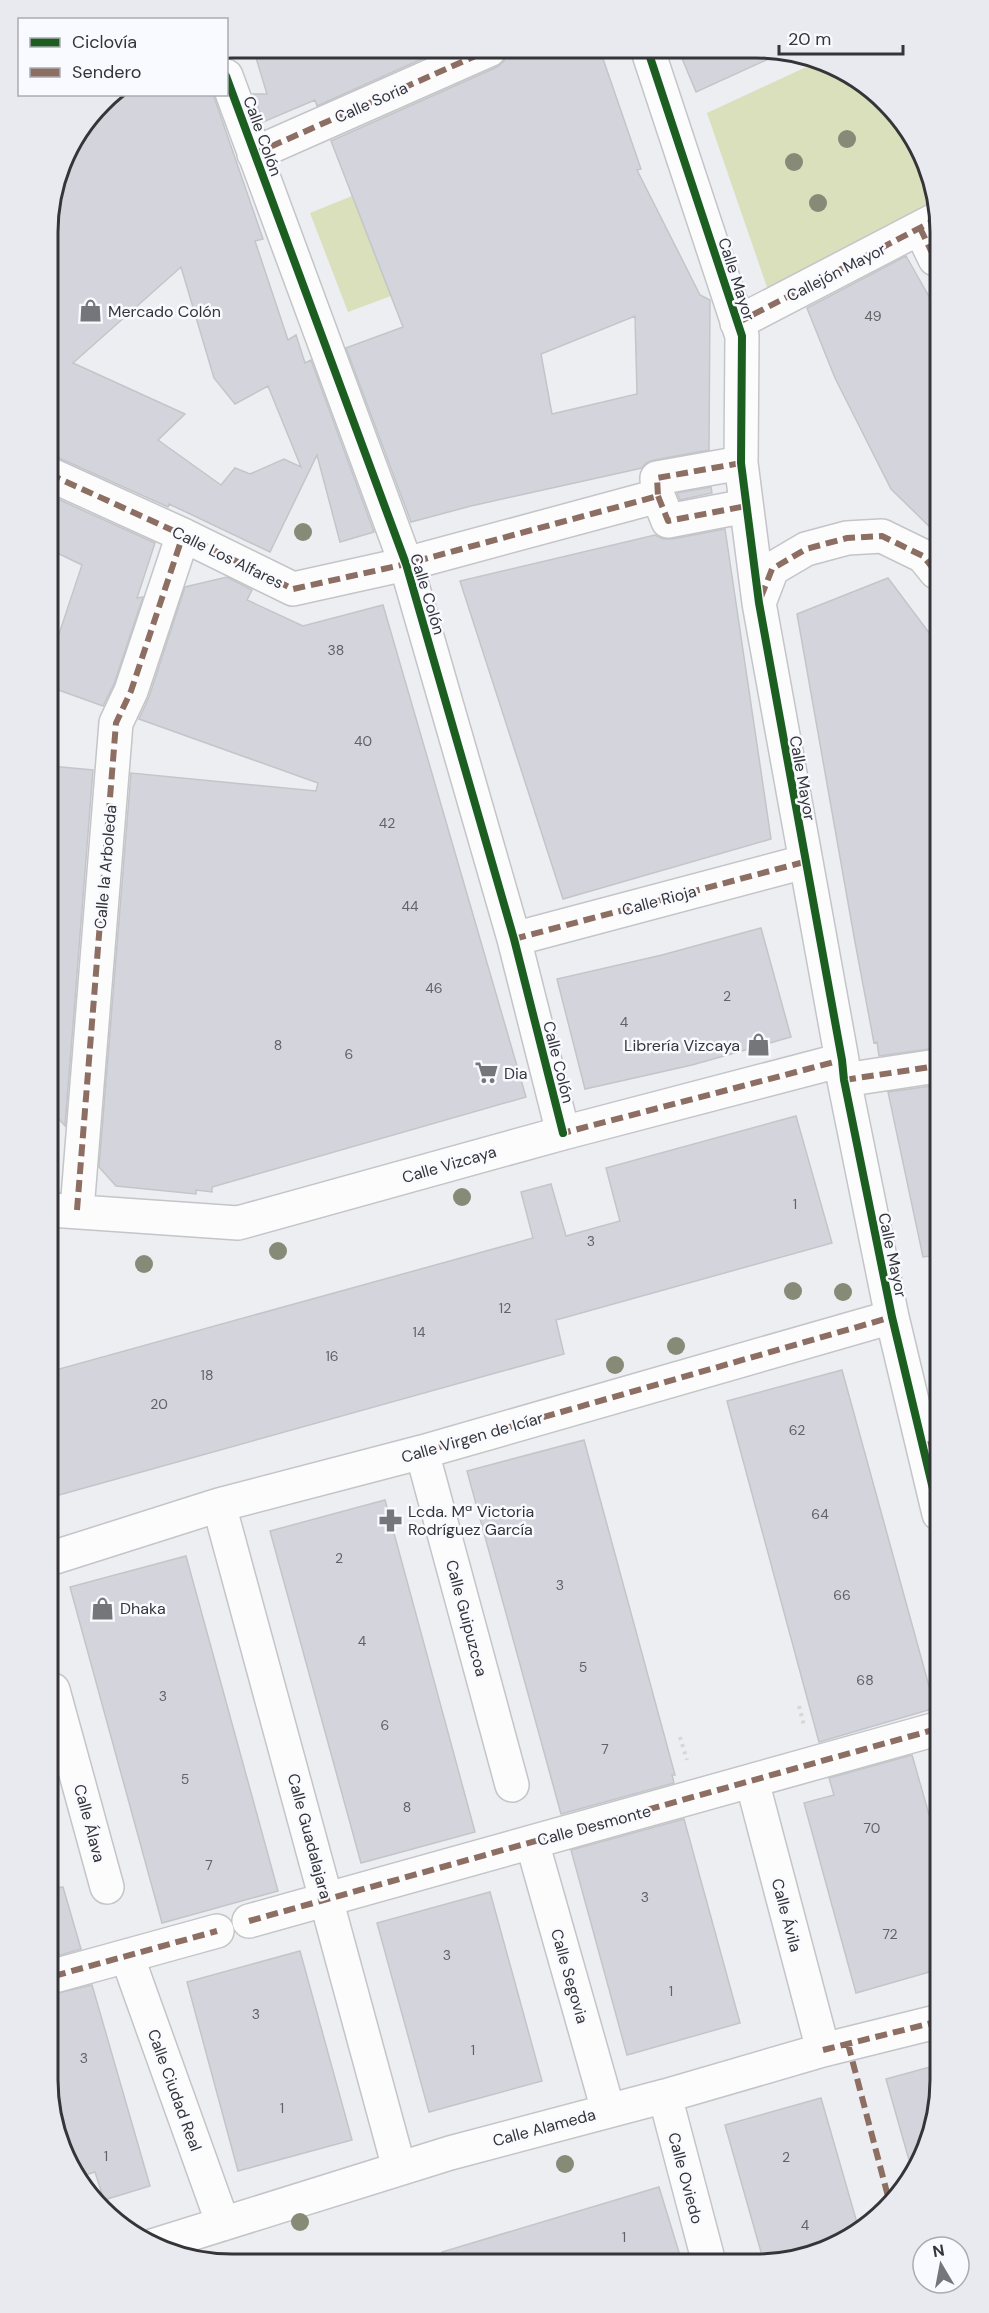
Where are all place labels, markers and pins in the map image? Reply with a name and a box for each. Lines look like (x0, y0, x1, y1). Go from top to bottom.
shop icon: Mercado Colón (77, 298, 103, 324)
place label: Mercado Colón (108, 301, 221, 322)
shop icon: Librería Vizcaya (745, 1032, 771, 1058)
place label: Librería Vizcaya (624, 1035, 740, 1056)
supermarket icon: Dia (473, 1060, 499, 1086)
place label: Dia (504, 1063, 528, 1084)
place label: Lcda. Mª Victoria Rodríguez García (408, 1501, 534, 1540)
pharmacy icon: Lcda. Mª Victoria Rodríguez García (377, 1507, 403, 1533)
shop icon: Dhaka (89, 1595, 115, 1621)
place label: Dhaka (120, 1598, 166, 1619)

